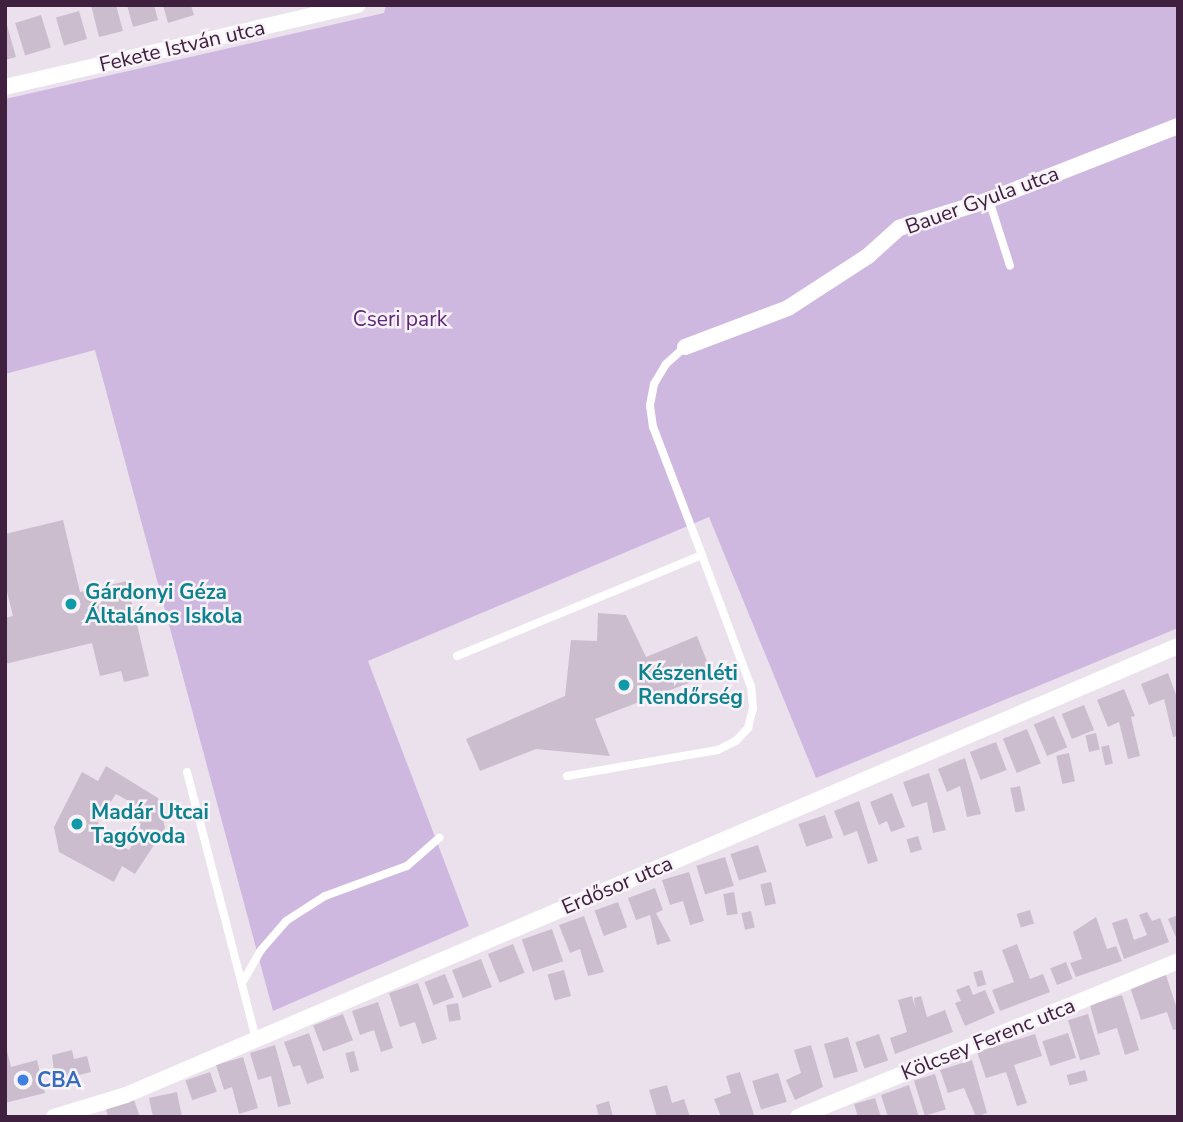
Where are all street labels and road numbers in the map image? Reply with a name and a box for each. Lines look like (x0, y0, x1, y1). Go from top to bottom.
street label: Fekete István utca (97, 15, 267, 77)
street label: Bauer Gyula utca (902, 161, 1062, 239)
street label: Erdősor utca (558, 850, 676, 920)
street label: Kölcsey Ferenc utca (897, 993, 1079, 1085)

